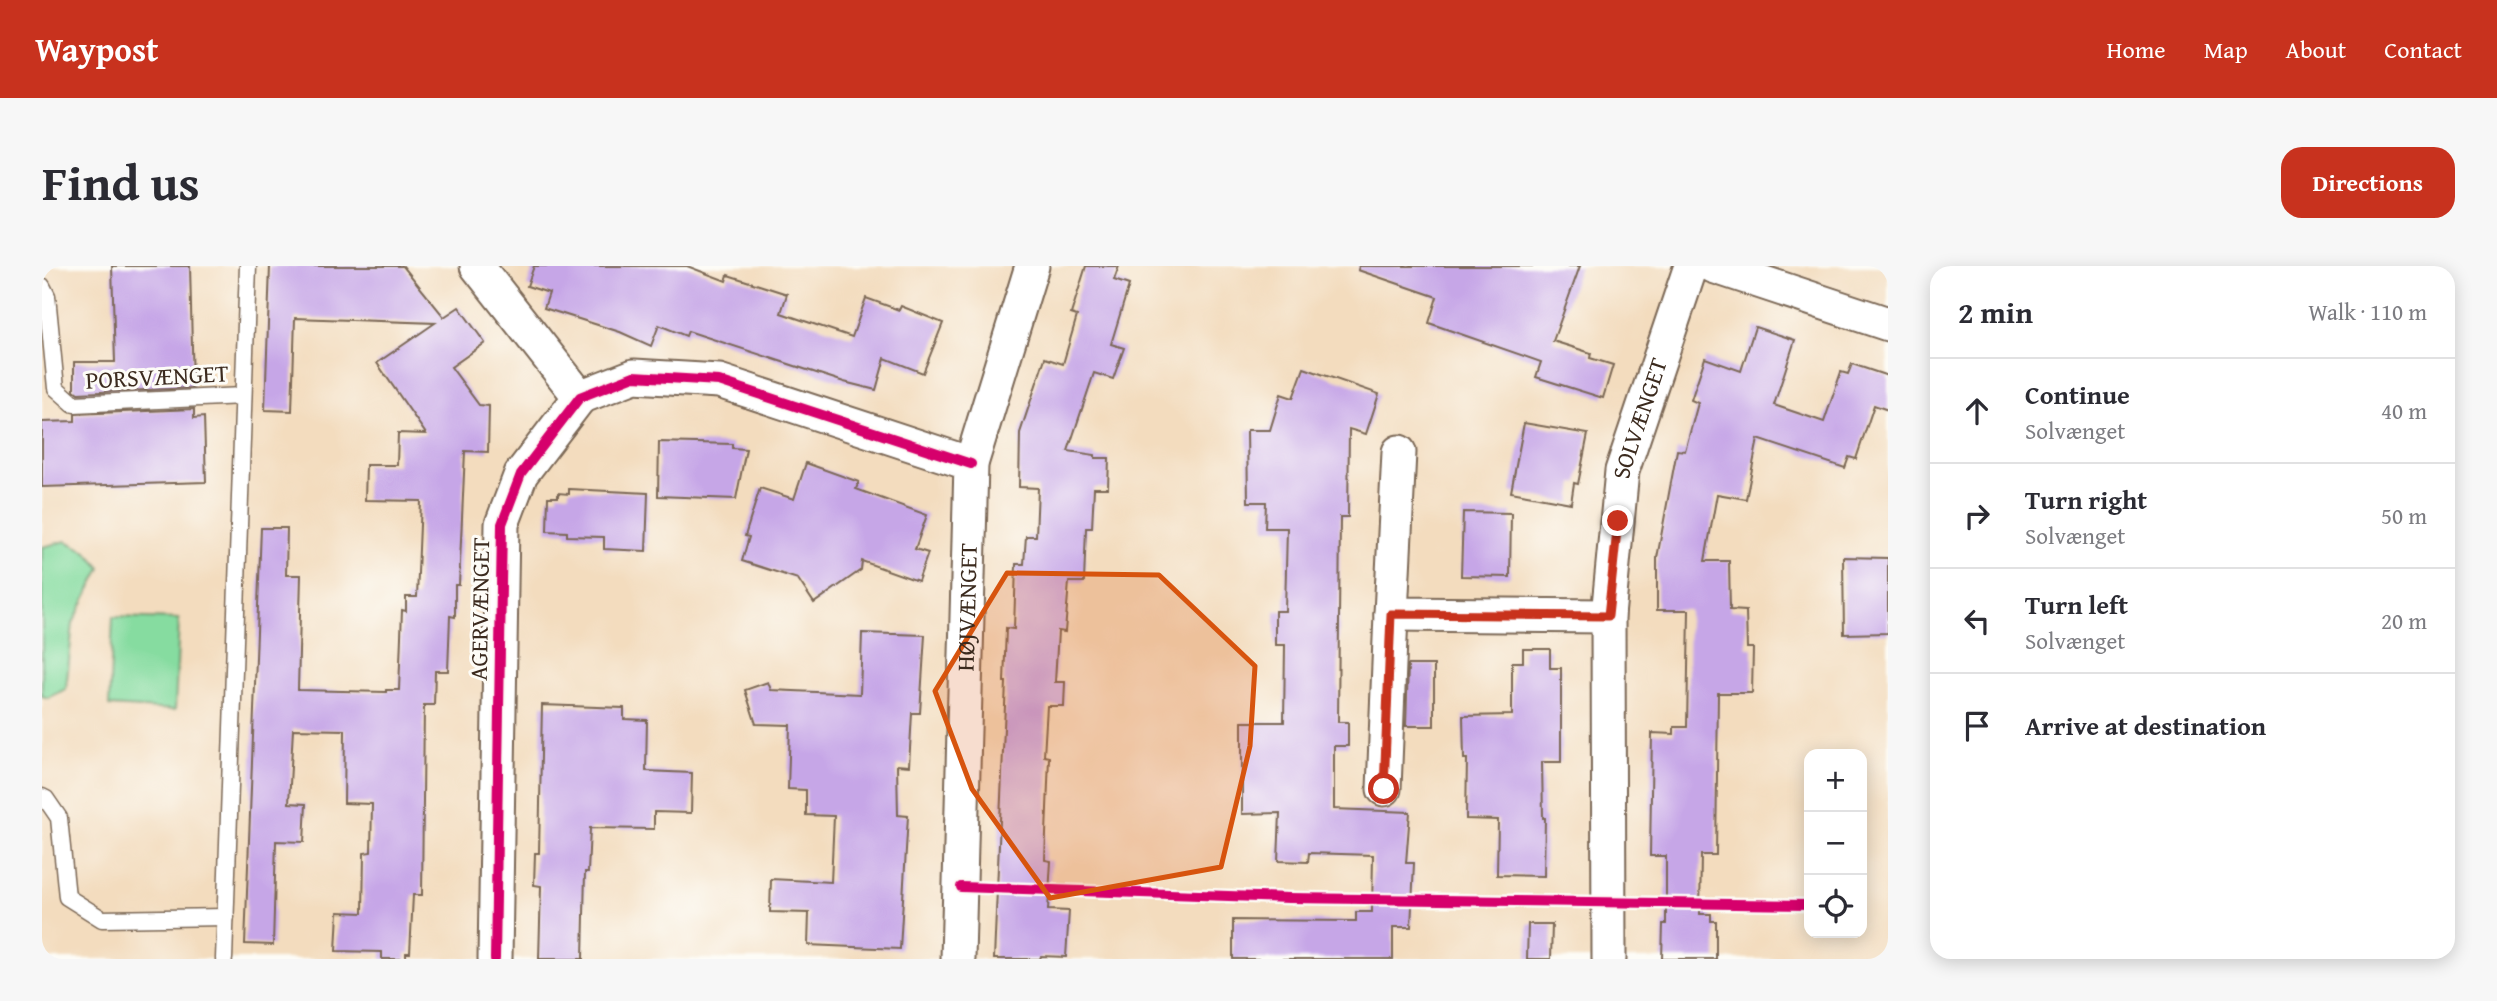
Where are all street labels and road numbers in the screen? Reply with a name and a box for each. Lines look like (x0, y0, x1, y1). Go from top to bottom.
street label: SOLVÆNGET (1603, 353, 1676, 480)
street label: PORSVÆNGET (85, 355, 229, 398)
street label: AGERVÆNGET (461, 537, 498, 681)
street label: HØJVÆNGET (948, 543, 986, 672)

